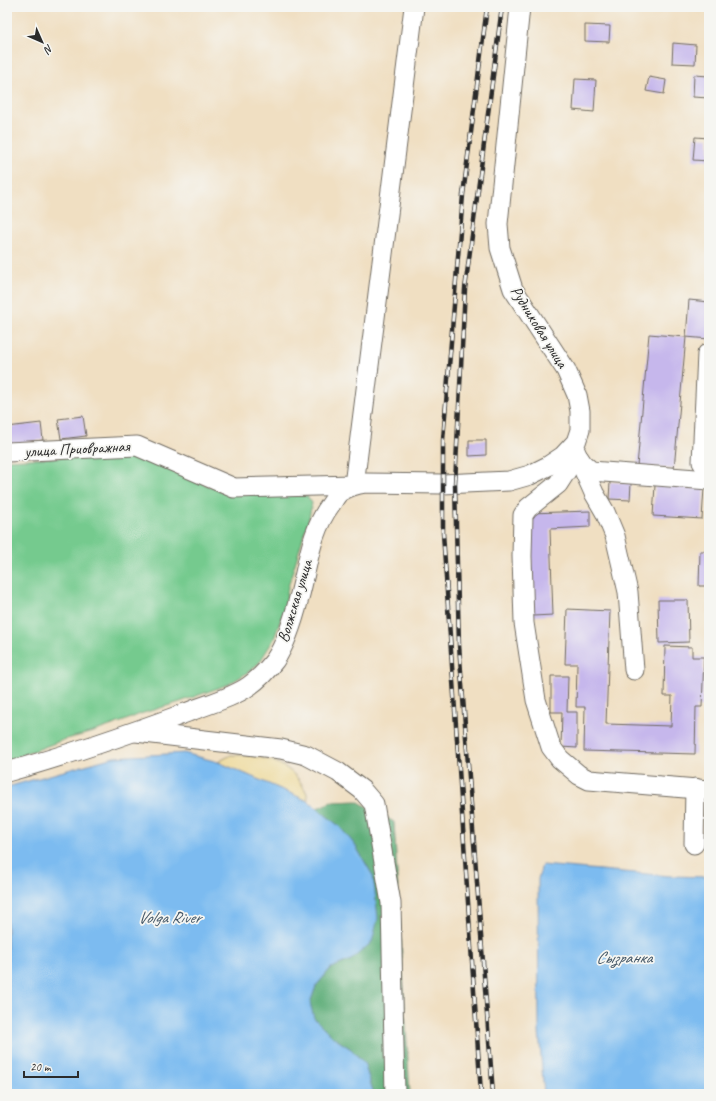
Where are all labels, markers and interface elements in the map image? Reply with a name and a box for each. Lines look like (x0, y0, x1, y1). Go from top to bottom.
north arrow (22, 22, 62, 62)
text: N (40, 42, 56, 58)
street label: Рудниковая улица (506, 282, 573, 373)
street label: улица Приовражная (23, 436, 131, 462)
street label: Волжская улица (273, 556, 317, 645)
water label: Volga River (138, 907, 203, 928)
water label: Сызранка (596, 947, 654, 969)
scale bar (24, 1053, 78, 1079)
text: 20 m (30, 1059, 52, 1075)

